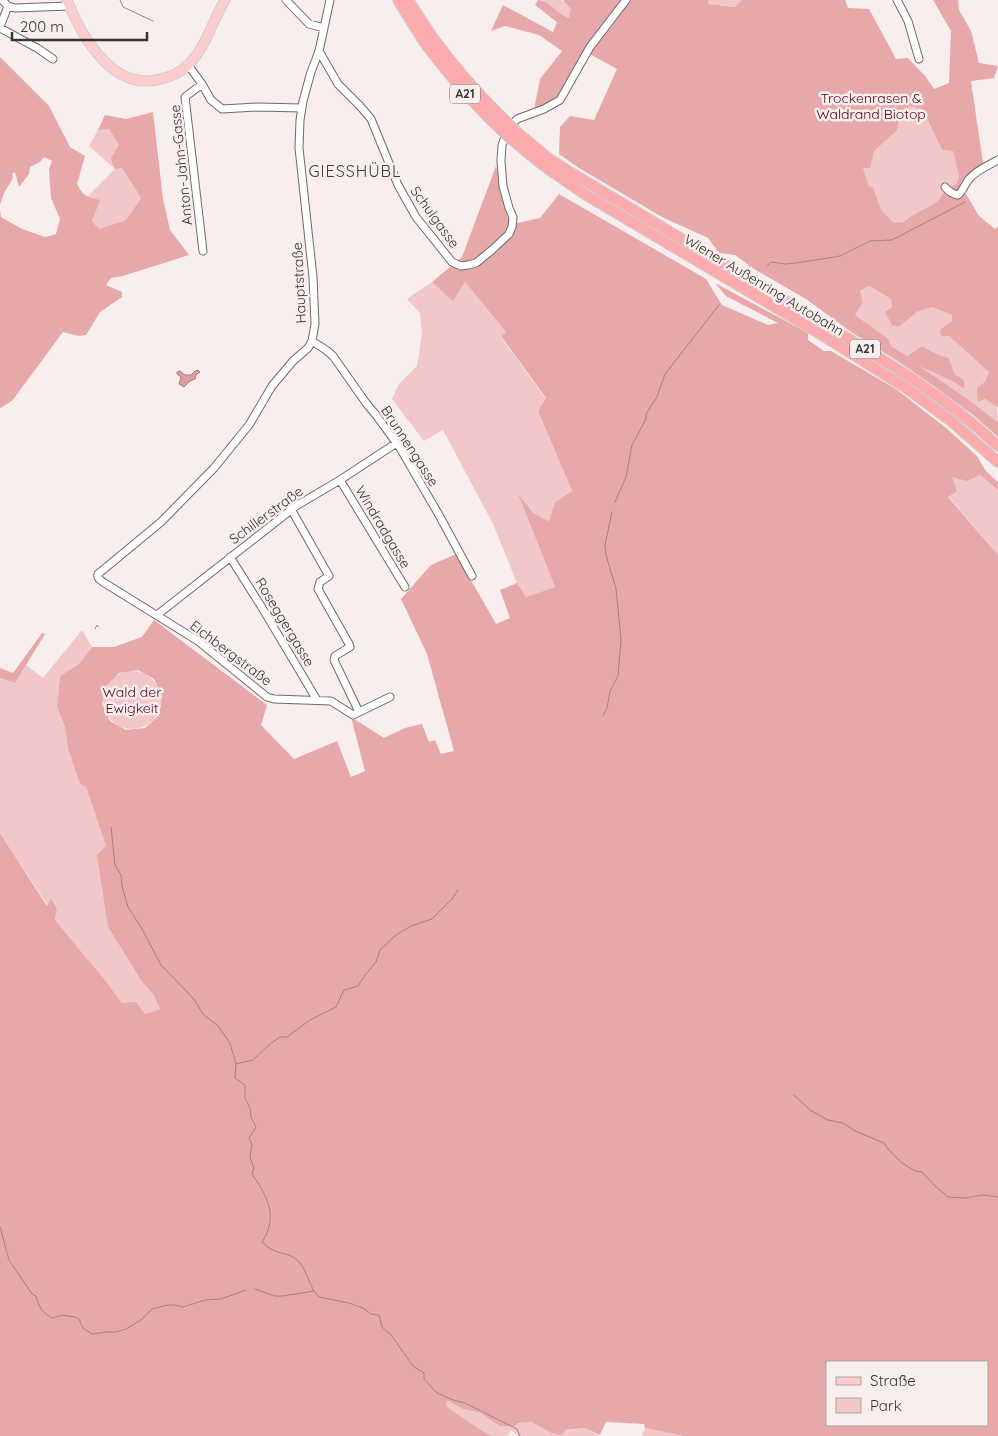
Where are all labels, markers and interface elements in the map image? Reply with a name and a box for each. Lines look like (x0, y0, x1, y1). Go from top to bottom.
scale bar (12, 10, 148, 42)
text: 200 m (20, 17, 64, 36)
road number: A21 (450, 85, 480, 104)
park label: Trockenrasen & Waldrand Biotop (816, 89, 926, 123)
street label: Anton-Jahn-Gasse (166, 104, 196, 226)
district label: GIESSHÜBL (308, 161, 402, 181)
street label: Schulgasse (406, 182, 464, 252)
street label: Wiener Außenring Autobahn (681, 230, 847, 340)
street label: Hauptstraße (288, 242, 310, 324)
road number: A21 (850, 339, 880, 358)
street label: Brunnengasse (377, 402, 443, 490)
street label: Schillerstraße (225, 482, 307, 548)
street label: Windradgasse (351, 482, 415, 572)
street label: Roseggergasse (251, 574, 319, 670)
street label: Eichbergstraße (187, 616, 276, 690)
park label: Wald der Ewigkeit (102, 683, 162, 717)
legend (826, 1361, 988, 1426)
text: Straße (870, 1371, 916, 1390)
text: Park (870, 1396, 902, 1415)

